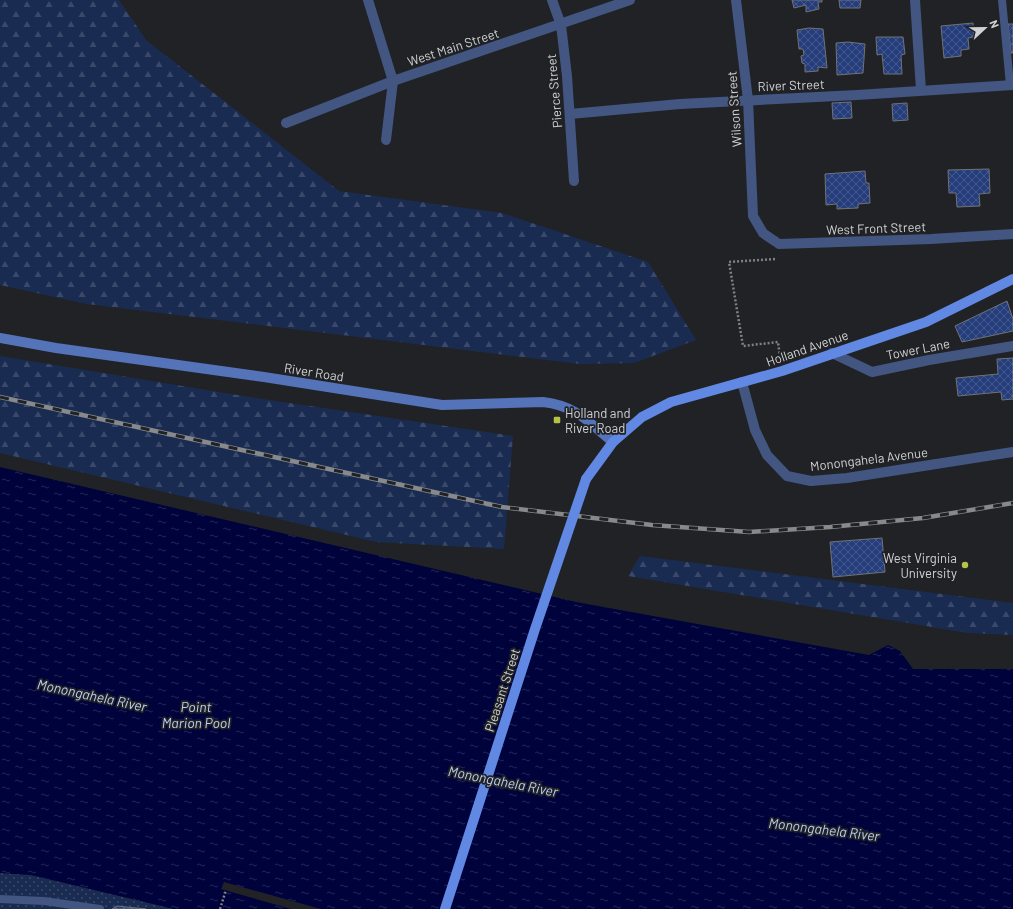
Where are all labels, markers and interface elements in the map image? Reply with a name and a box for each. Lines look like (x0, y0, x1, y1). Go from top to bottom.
north arrow (965, 8, 1005, 48)
text: N (987, 18, 1002, 30)
street label: West Main Street (405, 25, 501, 69)
street label: Pierce Street (543, 53, 565, 129)
street label: Wilson Street (723, 70, 745, 148)
street label: River Street (757, 76, 825, 94)
street label: West Front Street (826, 218, 926, 238)
street label: Holland Avenue (764, 326, 850, 370)
street label: Tower Lane (885, 335, 951, 363)
street label: River Road (283, 359, 345, 385)
place label: Holland and River Road (565, 405, 630, 436)
marker: Holland and River Road (552, 415, 562, 425)
street label: Monongahela Avenue (809, 444, 929, 474)
place label: West Virginia University (883, 550, 957, 581)
marker: West Virginia University (960, 560, 970, 570)
street label: Pleasant Street (481, 646, 523, 734)
water label: Monongahela River (36, 675, 149, 715)
water label: Point Marion Pool (162, 698, 230, 731)
water label: Monongahela River (447, 762, 560, 800)
water label: Monongahela River (768, 814, 881, 844)

